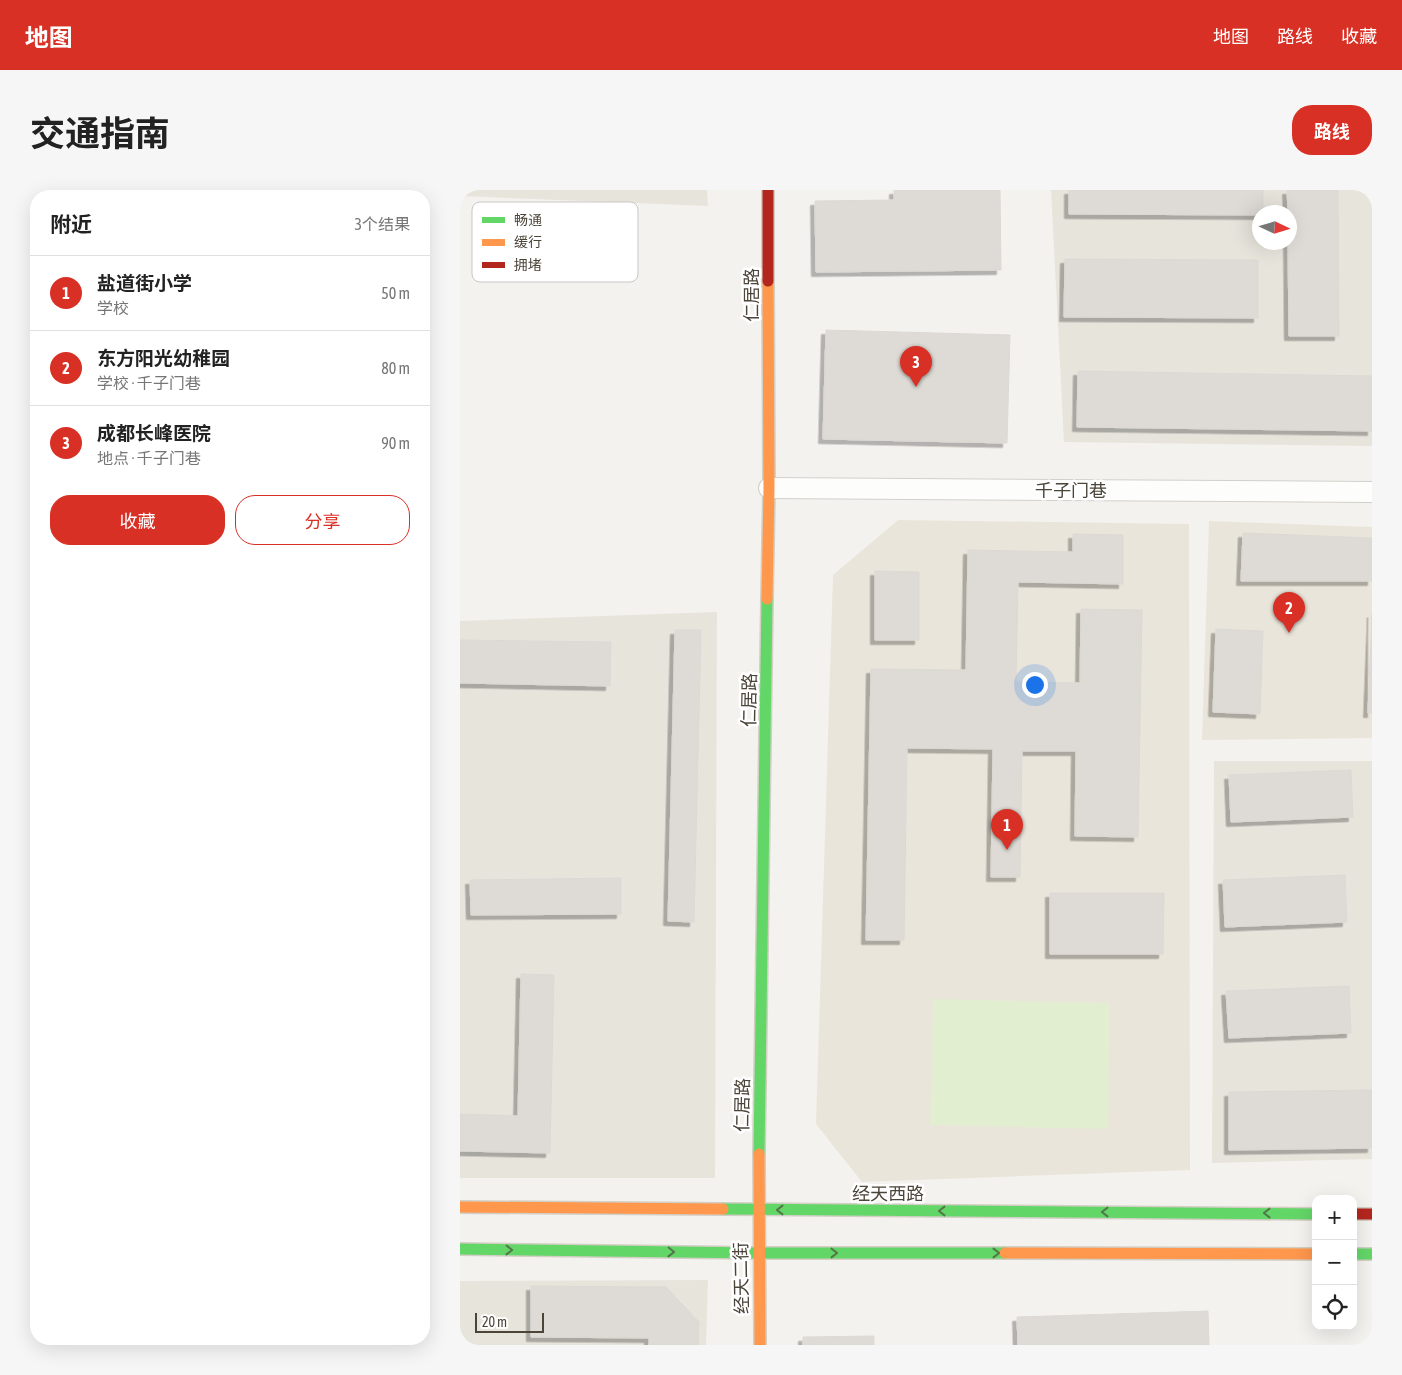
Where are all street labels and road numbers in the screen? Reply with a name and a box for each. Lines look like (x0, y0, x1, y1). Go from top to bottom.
street label: 仁居路 (741, 268, 762, 322)
street label: 千子门巷 (1035, 480, 1107, 501)
street label: 仁居路 (738, 673, 760, 727)
street label: 仁居路 (731, 1078, 753, 1132)
street label: 经天西路 (852, 1183, 924, 1204)
street label: 经天二街 (730, 1242, 752, 1314)

